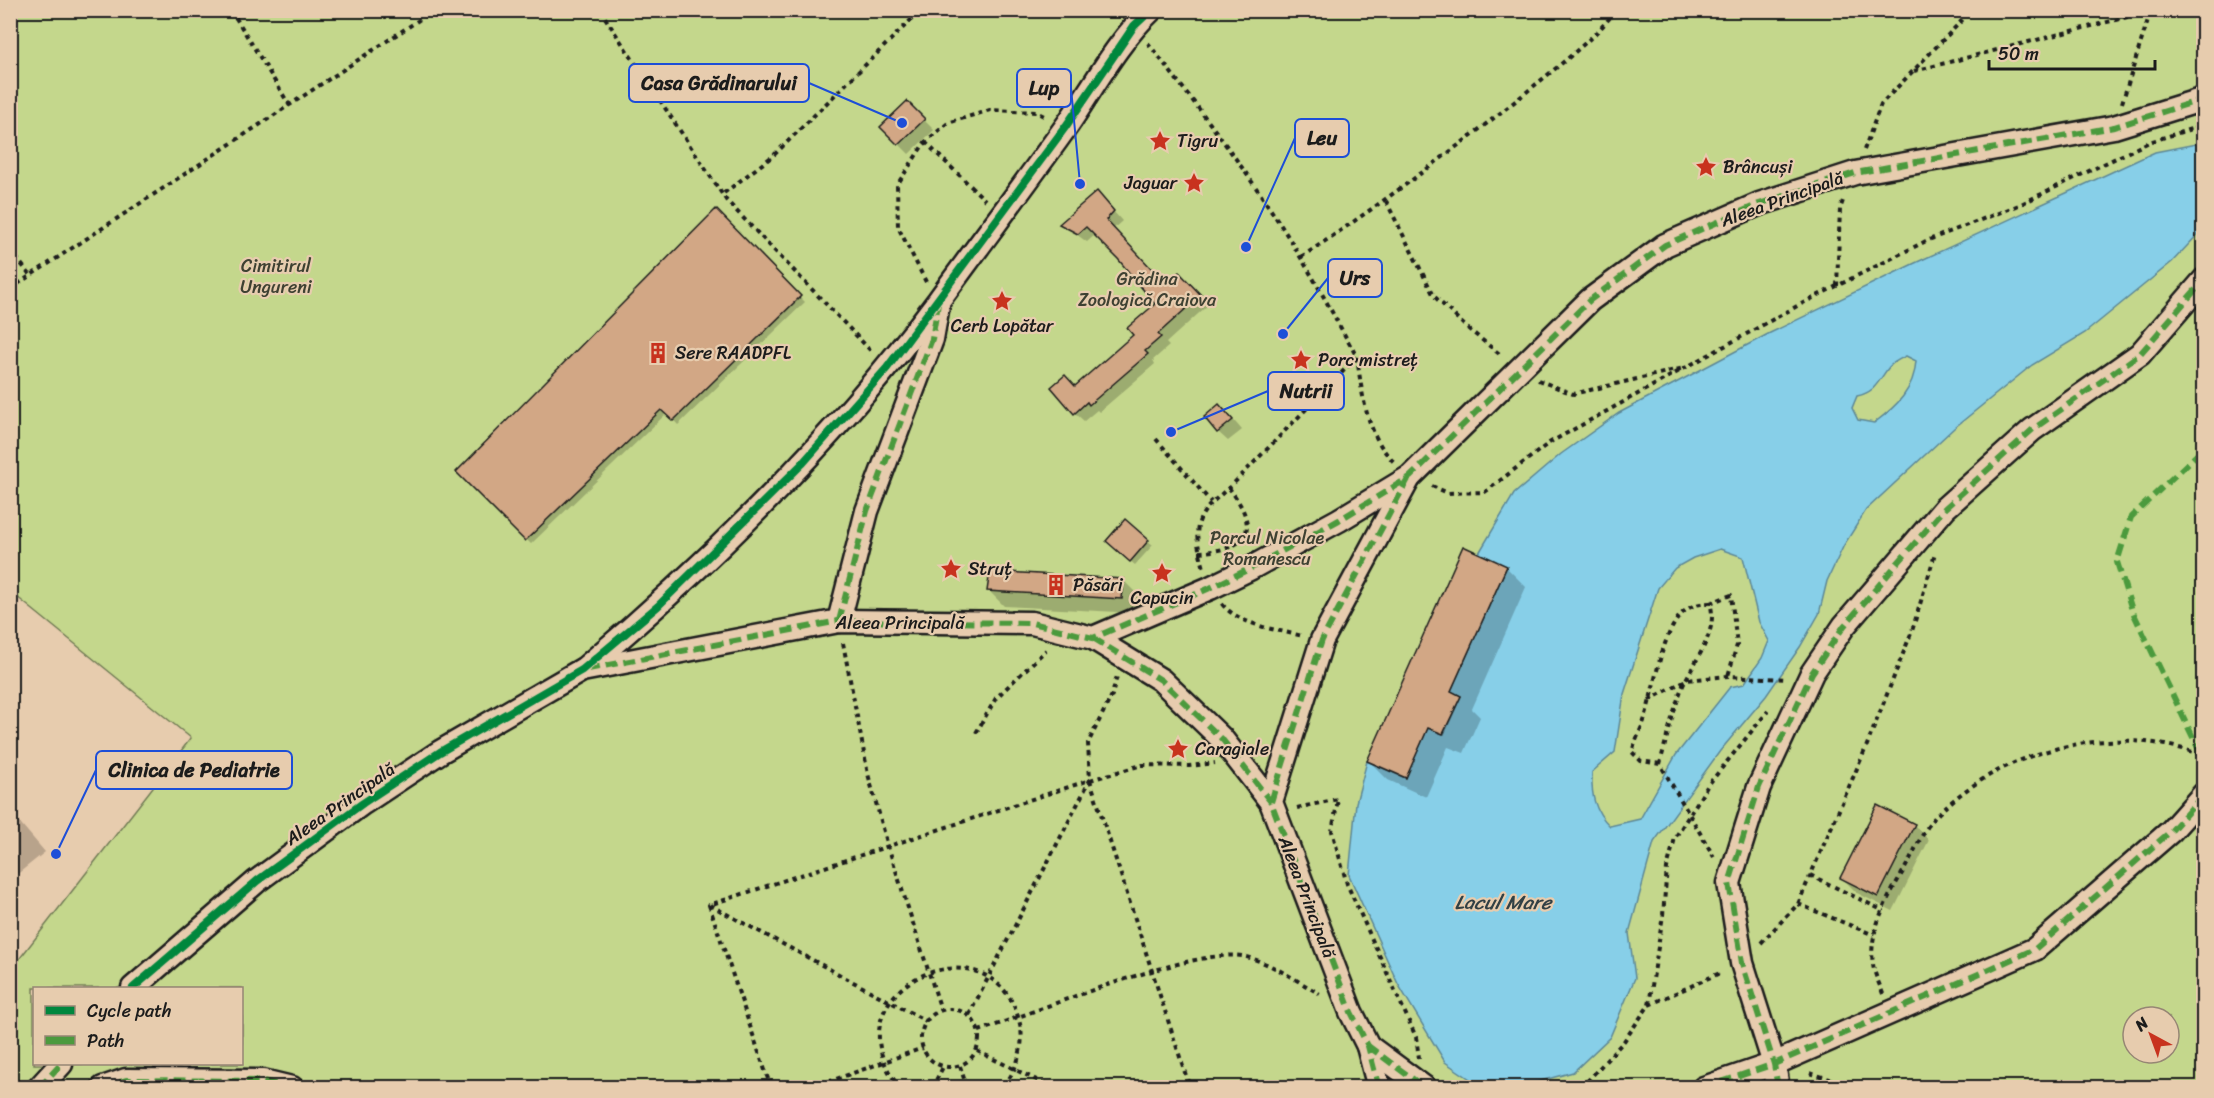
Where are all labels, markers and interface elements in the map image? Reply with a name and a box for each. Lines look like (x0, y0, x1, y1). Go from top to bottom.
scale bar (1989, 33, 2156, 71)
text: 50 m (1998, 38, 2039, 70)
callout: Casa Grădinarului (629, 64, 809, 102)
text: Casa Grădinarului (640, 66, 798, 101)
callout: Lup (1017, 69, 1071, 107)
text: Lup (1029, 71, 1060, 106)
callout: Leu (1295, 119, 1349, 157)
text: Leu (1307, 121, 1337, 156)
place label: Tigru (1177, 125, 1218, 157)
place icon: Tigru (1148, 129, 1172, 153)
place label: Brâncuși (1723, 151, 1793, 183)
place icon: Brâncuși (1694, 155, 1718, 179)
street label: Aleea Principală (1715, 162, 1849, 236)
place label: Jaguar (1123, 167, 1179, 199)
place icon: Jaguar (1182, 171, 1206, 195)
park label: Cimitirul Ungureni (240, 250, 313, 303)
callout: Urs (1328, 259, 1382, 297)
text: Urs (1340, 261, 1371, 296)
park label: Grădina Zoologică Craiova (1078, 263, 1217, 316)
place icon: Cerb Lopătar (990, 289, 1014, 313)
place label: Cerb Lopătar (951, 310, 1055, 342)
place label: Sere RAADPFL (675, 337, 792, 369)
building icon: Sere RAADPFL (646, 341, 670, 365)
place label: Porc mistreț (1318, 344, 1418, 376)
place icon: Porc mistreț (1289, 348, 1313, 372)
callout: Nutrii (1268, 372, 1344, 410)
text: Nutrii (1279, 374, 1334, 409)
park label: Parcul Nicolae Romanescu (1210, 522, 1324, 575)
place label: Struț (968, 553, 1012, 585)
place icon: Struț (939, 557, 963, 581)
place icon: Capucin (1150, 561, 1174, 585)
place label: Păsări (1073, 569, 1124, 601)
building icon: Păsări (1044, 573, 1068, 597)
place label: Capucin (1130, 582, 1194, 614)
street label: Aleea Principală (835, 607, 965, 639)
place label: Caragiale (1195, 733, 1269, 765)
place icon: Caragiale (1166, 737, 1190, 761)
callout: Clinica de Pediatrie (96, 751, 292, 789)
text: Clinica de Pediatrie (107, 753, 280, 788)
street label: Aleea Principală (277, 753, 403, 855)
street label: Aleea Principală (1269, 830, 1345, 964)
water label: Lacul Mare (1455, 885, 1553, 920)
legend (33, 987, 243, 1065)
text: Cycle path (87, 995, 171, 1027)
north arrow (2121, 1005, 2181, 1065)
text: N (2127, 1009, 2156, 1039)
text: Path (87, 1025, 124, 1057)

